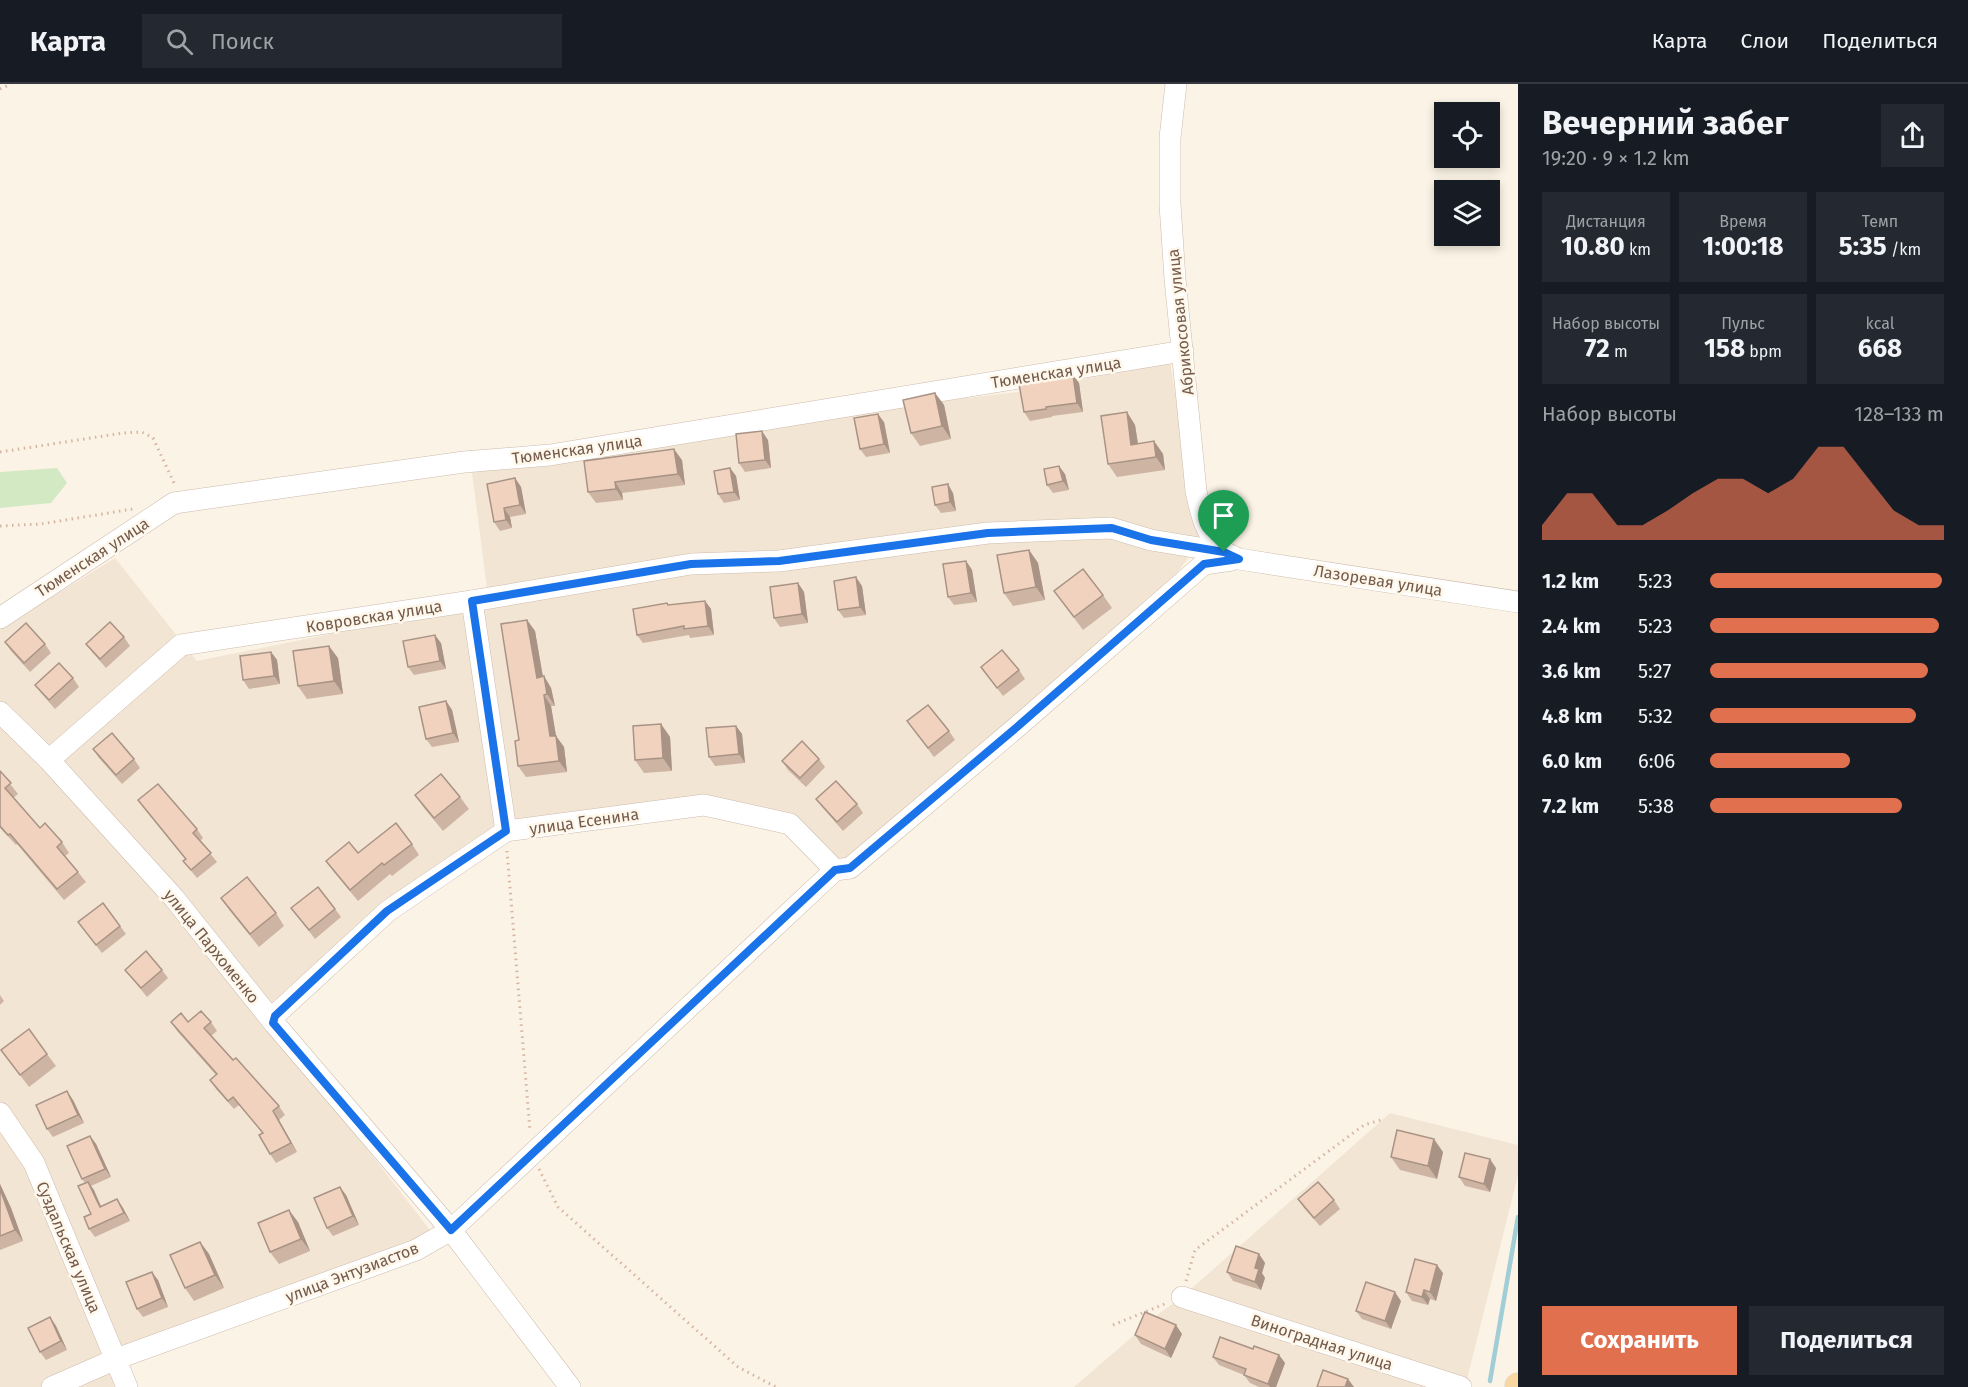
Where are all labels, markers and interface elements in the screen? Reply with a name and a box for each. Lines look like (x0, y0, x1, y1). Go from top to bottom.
search box (142, 14, 562, 68)
text: Карта (30, 25, 106, 58)
icon: search (163, 25, 196, 58)
text: Поиск (211, 28, 274, 55)
text: Карта (1652, 28, 1708, 54)
text: Слои (1741, 28, 1789, 54)
text: Поделиться (1822, 28, 1938, 54)
map controls (1434, 102, 1500, 246)
button: locate (1434, 102, 1500, 168)
text: Вечерний забег (1542, 103, 1788, 143)
button: share (1881, 104, 1944, 167)
text: 19:20 · 9 × 1.2 km (1542, 146, 1690, 170)
button: layers (1434, 180, 1500, 246)
text: Дистанция (1566, 212, 1646, 231)
text: Время (1719, 212, 1767, 231)
text: Темп (1862, 212, 1898, 231)
text: 10.80 (1561, 231, 1625, 262)
text: 1:00:18 (1702, 231, 1784, 262)
text: 5:35 (1839, 231, 1887, 262)
text: km (1625, 240, 1651, 259)
text: /km (1887, 240, 1921, 259)
street label: Абрикосовая улица (1163, 248, 1198, 396)
text: Набор высоты (1552, 314, 1660, 333)
text: Пульс (1721, 314, 1765, 333)
text: kcal (1866, 314, 1894, 333)
text: 72 (1584, 333, 1610, 364)
text: 158 (1704, 333, 1745, 364)
text: 668 (1858, 333, 1902, 364)
text: m (1610, 342, 1628, 361)
text: bpm (1745, 342, 1782, 361)
street label: Тюменская улица (990, 353, 1122, 392)
text: Набор высоты (1542, 402, 1677, 426)
text: 128–133 m (1854, 402, 1944, 426)
street label: Тюменская улица (511, 431, 643, 468)
pin (1198, 490, 1249, 552)
icon: arrive (1207, 499, 1240, 532)
street label: Тюменская улица (32, 514, 153, 601)
street label: Лазоревая улица (1312, 561, 1444, 600)
text: 1.2 km (1542, 569, 1599, 593)
text: 5:23 (1638, 569, 1673, 593)
street label: Ковровская улица (305, 596, 443, 637)
text: 2.4 km (1542, 614, 1601, 638)
text: 5:23 (1638, 614, 1673, 638)
text: 3.6 km (1542, 659, 1601, 683)
text: 5:27 (1638, 659, 1671, 683)
text: 4.8 km (1542, 704, 1602, 728)
text: 5:32 (1638, 704, 1673, 728)
text: 6.0 km (1542, 749, 1602, 773)
text: 6:06 (1638, 749, 1675, 773)
text: 7.2 km (1542, 794, 1599, 818)
text: 5:38 (1638, 794, 1674, 818)
street label: улица Есенина (528, 804, 640, 839)
street label: улица Пархоменко (160, 886, 263, 1007)
street label: Суздальская улица (32, 1179, 105, 1316)
street label: улица Энтузиастов (283, 1238, 421, 1307)
button: Сохранить (1542, 1306, 1737, 1375)
button: Поделиться (1749, 1306, 1944, 1375)
street label: Виноградная улица (1249, 1311, 1395, 1374)

